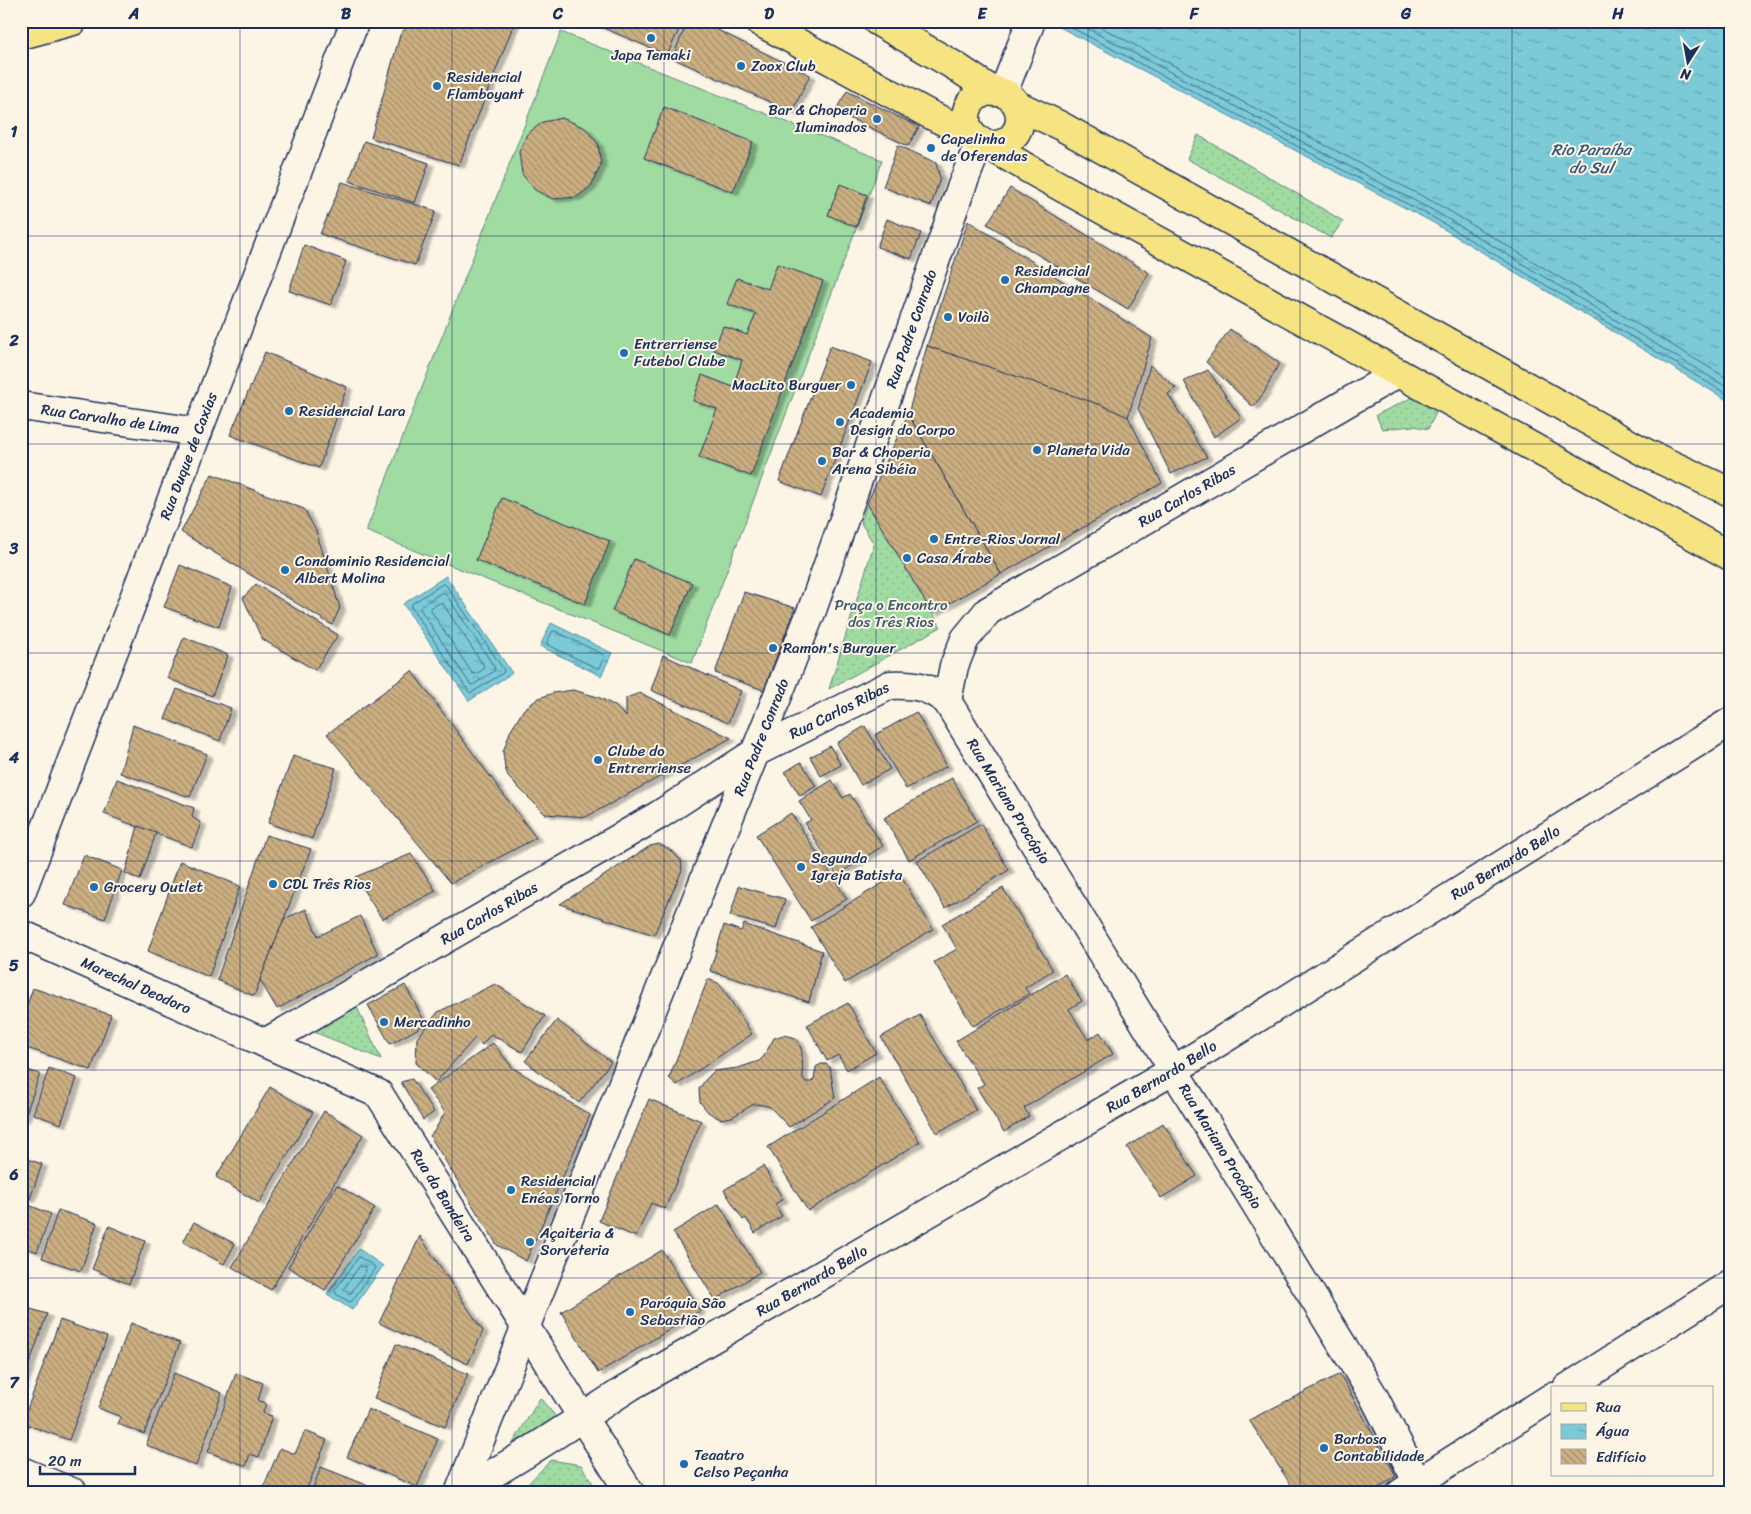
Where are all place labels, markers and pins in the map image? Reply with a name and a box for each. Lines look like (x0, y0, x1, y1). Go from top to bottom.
marker: Japa Temaki (645, 32, 657, 44)
place label: Japa Temaki (611, 42, 691, 68)
place label: Zoox Club (751, 53, 816, 79)
marker: Zoox Club (735, 60, 747, 72)
place label: Residencial Flamboyant (447, 64, 525, 107)
marker: Residencial Flamboyant (431, 80, 443, 92)
place label: Bar & Choperia Iluminados (768, 97, 867, 140)
marker: Bar & Choperia Iluminados (871, 113, 883, 125)
place label: Capelinha de Oferendas (941, 126, 1028, 169)
marker: Capelinha de Oferendas (925, 142, 937, 154)
place label: Residencial Champagne (1015, 258, 1090, 301)
marker: Residencial Champagne (999, 274, 1011, 286)
place label: Voilà (958, 304, 990, 330)
marker: Voilà (942, 311, 954, 323)
place label: Entrerriense Futebol Clube (634, 331, 726, 374)
marker: Entrerriense Futebol Clube (618, 347, 630, 359)
place label: MacLito Burguer (732, 372, 842, 398)
marker: MacLito Burguer (845, 379, 857, 391)
place label: Residencial Lara (299, 398, 406, 424)
place label: Academia Design do Corpo (849, 400, 956, 443)
marker: Residencial Lara (283, 405, 295, 417)
marker: Academia Design do Corpo (834, 416, 846, 428)
place label: Planeta Vida (1047, 437, 1130, 463)
place label: Bar & Choperia Arena Sibéia (831, 439, 931, 482)
marker: Planeta Vida (1031, 444, 1043, 456)
marker: Bar & Choperia Arena Sibéia (816, 455, 828, 467)
place label: Entre-Rios Jornal (944, 526, 1061, 552)
marker: Entre-Rios Jornal (928, 533, 940, 545)
place label: Casa Árabe (917, 545, 992, 571)
place label: Condominio Residencial Albert Molina (294, 548, 450, 591)
marker: Casa Árabe (901, 552, 913, 564)
marker: Condominio Residencial Albert Molina (279, 564, 291, 576)
place label: Ramon's Burguer (783, 635, 897, 661)
marker: Ramon's Burguer (767, 642, 779, 654)
place label: Clube do Entrerriense (608, 738, 692, 781)
marker: Clube do Entrerriense (592, 754, 604, 766)
place label: Segunda Igreja Batista (810, 845, 903, 888)
marker: Segunda Igreja Batista (795, 861, 807, 873)
place label: CDL Três Rios (283, 871, 372, 897)
place label: Grocery Outlet (104, 874, 203, 900)
marker: CDL Três Rios (267, 878, 279, 890)
marker: Grocery Outlet (88, 881, 100, 893)
place label: Mercadinho (394, 1009, 471, 1035)
marker: Mercadinho (378, 1016, 390, 1028)
place label: Residencial Enéas Torno (521, 1168, 600, 1211)
marker: Residencial Enéas Torno (505, 1184, 517, 1196)
place label: Açaiteria & Sorveteria (539, 1220, 615, 1263)
marker: Açaiteria & Sorveteria (524, 1236, 536, 1248)
place label: Paróquia São Sebastião (640, 1290, 726, 1333)
marker: Paróquia São Sebastião (624, 1306, 636, 1318)
place label: Barbosa Contabilidade (1334, 1426, 1424, 1469)
place label: Teaatro Celso Peçanha (694, 1442, 789, 1485)
marker: Barbosa Contabilidade (1318, 1442, 1330, 1454)
marker: Teaatro Celso Peçanha (678, 1458, 690, 1470)

